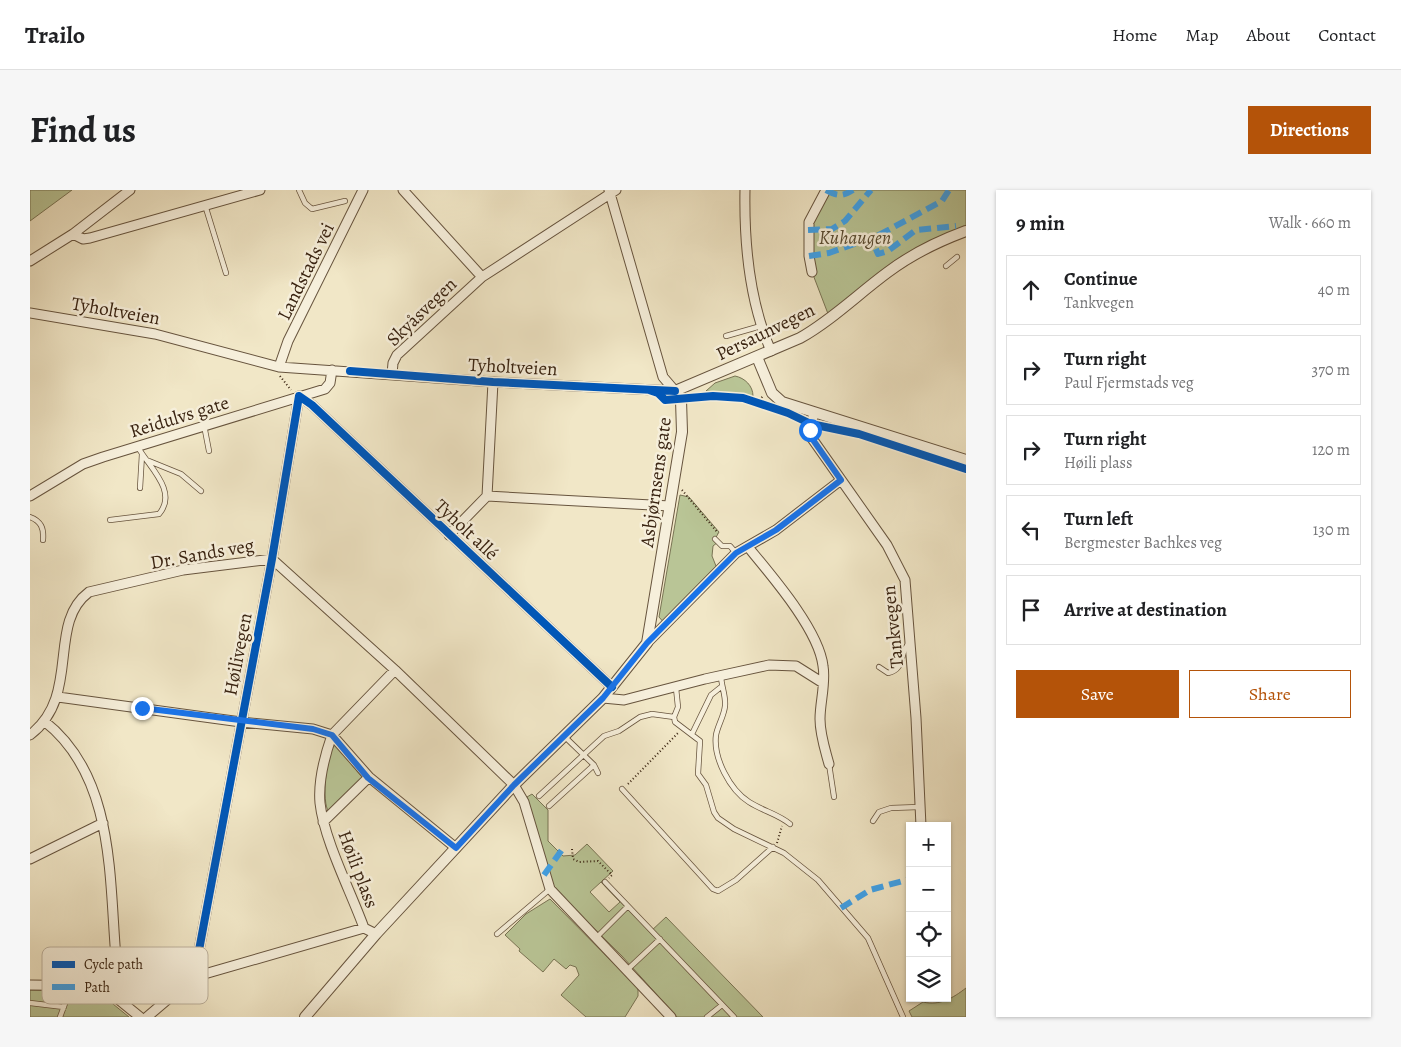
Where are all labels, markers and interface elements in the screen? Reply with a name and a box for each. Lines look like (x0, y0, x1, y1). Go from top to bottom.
text: Trailo (25, 19, 85, 51)
text: Home (1112, 23, 1157, 47)
text: Map (1185, 23, 1218, 47)
text: About (1246, 23, 1290, 47)
text: Contact (1318, 23, 1376, 47)
text: Find us (30, 106, 136, 154)
button: Directions (1248, 106, 1371, 154)
text: 9 min (1016, 209, 1065, 237)
text: Walk · 660 m (1269, 212, 1351, 234)
street label: Landstads vei (271, 218, 341, 325)
park label: Kuhaugen (819, 225, 891, 251)
text: Continue (1064, 266, 1138, 292)
street label: Skyåsvegen (381, 271, 463, 352)
icon: ahead (1017, 276, 1045, 304)
text: 40 m (1318, 279, 1350, 301)
street label: Tyholtveien (70, 290, 162, 332)
text: Tankvegen (1064, 292, 1134, 314)
street label: Persaunvegen (712, 297, 819, 367)
text: Turn right (1064, 346, 1146, 372)
street label: Tyholtveien (468, 352, 558, 382)
icon: right (1017, 356, 1045, 384)
text: 370 m (1312, 359, 1350, 381)
text: Paul Fjermstads veg (1064, 372, 1194, 394)
street label: Reidulvs gate (126, 389, 232, 444)
street label: Asbjørnsens gate (634, 415, 678, 550)
route start (799, 419, 822, 442)
text: Turn right (1064, 426, 1146, 452)
icon: right (1017, 436, 1045, 464)
text: 120 m (1312, 439, 1350, 461)
text: Høili plass (1064, 452, 1132, 474)
street label: Tyholt allé (429, 493, 504, 566)
text: Turn left (1064, 506, 1133, 532)
icon: left (1017, 516, 1045, 544)
text: 130 m (1313, 519, 1350, 541)
street label: Dr. Sands veg (148, 532, 257, 576)
text: Bergmester Bachkes veg (1064, 532, 1222, 554)
street label: Tankvegen (876, 584, 910, 670)
icon: arrive (1017, 596, 1045, 624)
text: Arrive at destination (1064, 597, 1227, 623)
street label: Høilivegen (217, 611, 259, 698)
button: Save (1016, 670, 1179, 718)
button: Share (1189, 670, 1351, 718)
route end (131, 697, 154, 720)
map controls (906, 822, 951, 1002)
button: + (906, 822, 951, 867)
street label: Høili plass (331, 827, 385, 912)
button: − (906, 867, 951, 912)
button: locate (906, 912, 951, 957)
legend (42, 947, 208, 1004)
text: Cycle path (84, 955, 144, 974)
button: layers (906, 957, 951, 1002)
text: Path (84, 978, 111, 997)

